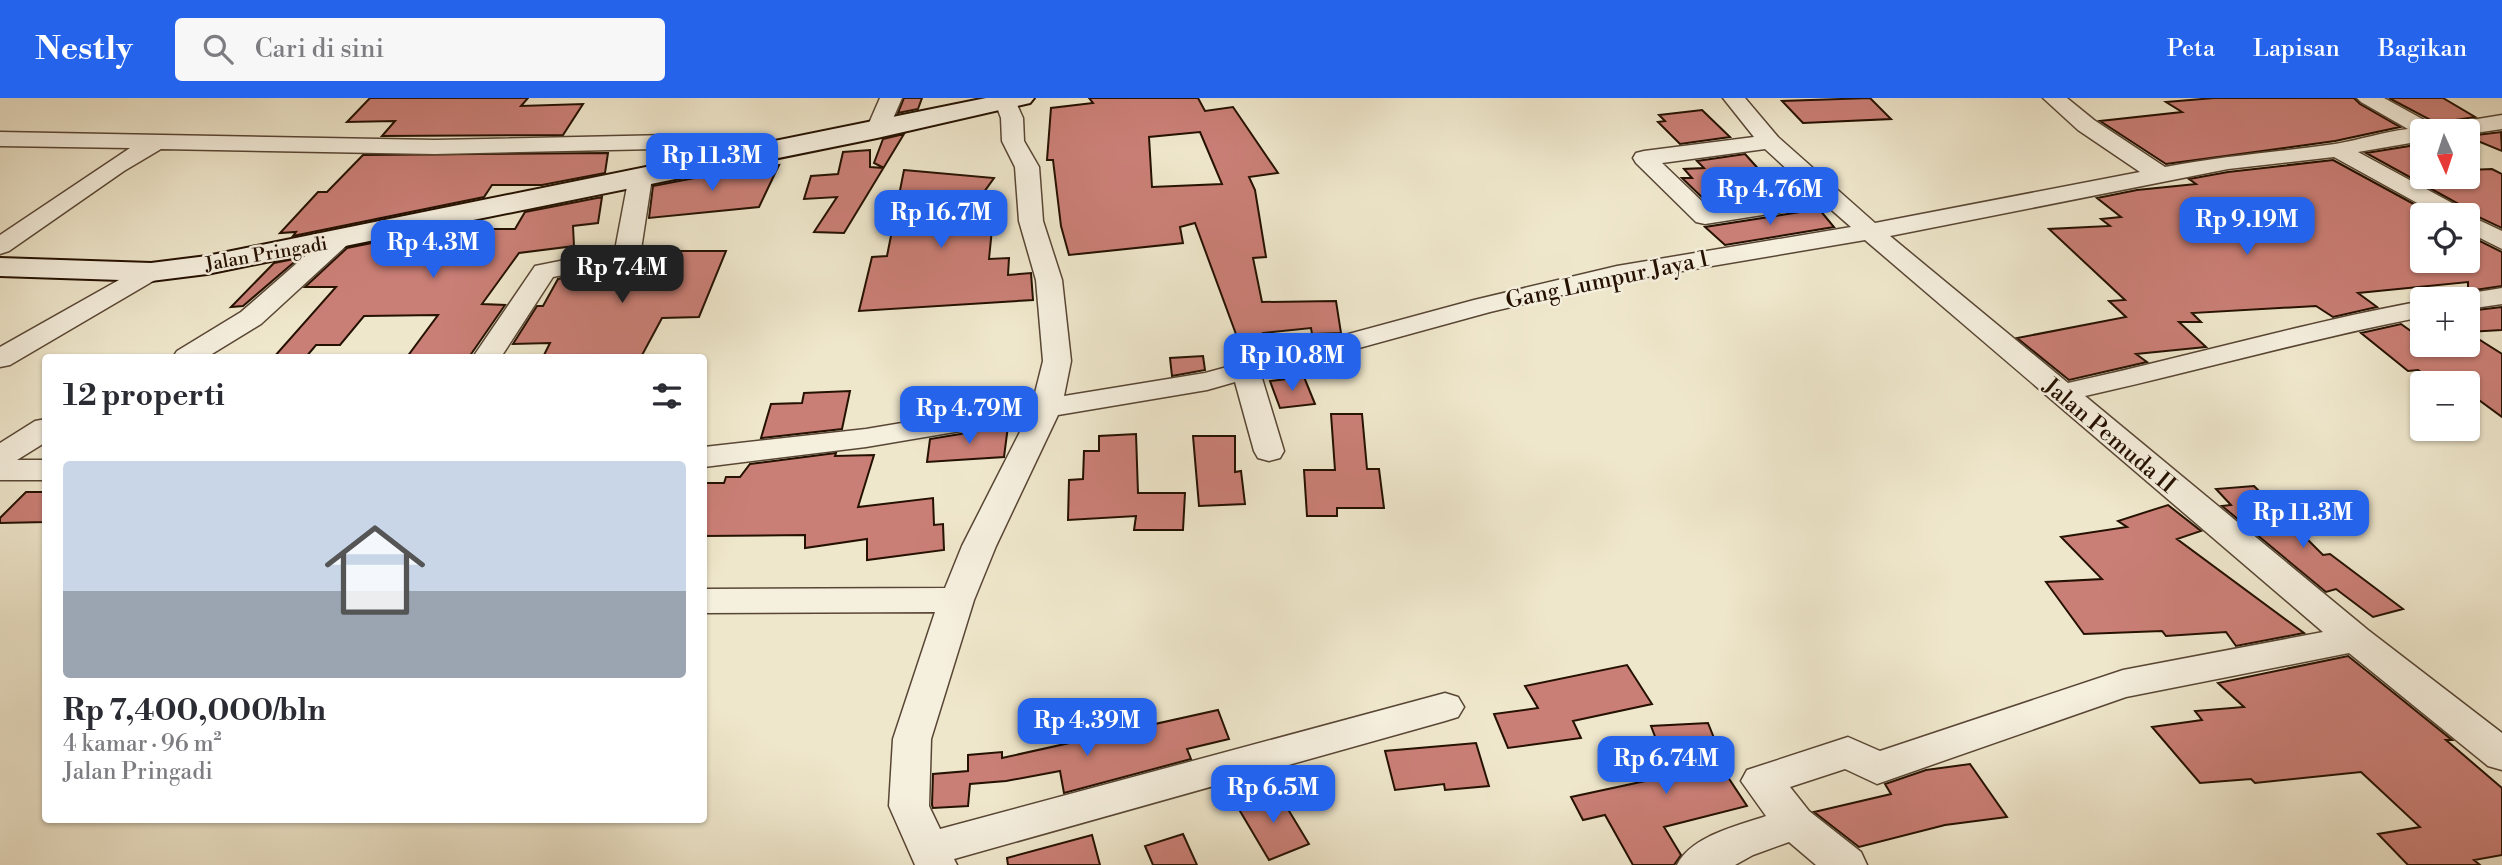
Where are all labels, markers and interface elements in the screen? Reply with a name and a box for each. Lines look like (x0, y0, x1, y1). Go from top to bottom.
search box (175, 18, 665, 81)
text: Nestly (35, 29, 133, 70)
icon: search (199, 30, 237, 68)
text: Cari di sini (255, 33, 384, 65)
text: Peta (2167, 34, 2215, 64)
text: Lapisan (2253, 34, 2340, 64)
text: Bagikan (2378, 34, 2467, 64)
north arrow (2410, 119, 2480, 189)
map controls (2410, 119, 2480, 441)
pin: Rp 11.3M (640, 134, 784, 193)
text: Rp 11.3M (662, 142, 762, 170)
pin: Rp 4.76M (1698, 167, 1842, 227)
text: Rp 4.76M (1717, 176, 1823, 204)
pin: Rp 16.7M (869, 190, 1013, 250)
pin: Rp 9.19M (2175, 198, 2319, 257)
text: Rp 16.7M (890, 199, 992, 227)
button: locate (2410, 203, 2480, 273)
text: Rp 9.19M (2196, 206, 2298, 234)
pin: Rp 4.3M (368, 220, 498, 280)
text: Rp 4.3M (387, 229, 479, 257)
street label: Jalan Pringadi (202, 231, 329, 277)
street label: Gang Lumpur Jaya 1 (1503, 245, 1711, 315)
pin: Rp 7.4M (557, 246, 687, 305)
text: Rp 7.4M (577, 254, 667, 282)
button: + (2410, 287, 2480, 357)
pin: Rp 10.8M (1220, 334, 1364, 393)
text: Rp 10.8M (1240, 342, 1344, 370)
button: − (2410, 371, 2480, 441)
street label: Jalan Pemuda II (2037, 372, 2181, 499)
text: 12 properti (63, 377, 224, 415)
icon: filters (648, 377, 686, 415)
pin: Rp 4.79M (897, 386, 1041, 446)
text: Rp 4.79M (916, 395, 1022, 423)
pin: Rp 11.3M (2231, 490, 2375, 550)
text: Rp 11.3M (2253, 499, 2353, 527)
icon: home (312, 507, 438, 633)
text: Rp 7,400,000/bln (63, 692, 326, 730)
pin: Rp 4.39M (1015, 698, 1159, 758)
text: Rp 4.39M (1034, 707, 1140, 735)
text: 4 kamar · 96 m² (63, 730, 222, 758)
pin: Rp 6.74M (1594, 736, 1738, 796)
text: Rp 6.74M (1614, 745, 1718, 773)
text: Jalan Pringadi (63, 758, 213, 786)
pin: Rp 6.5M (1208, 766, 1338, 825)
text: Rp 6.5M (1227, 774, 1319, 802)

